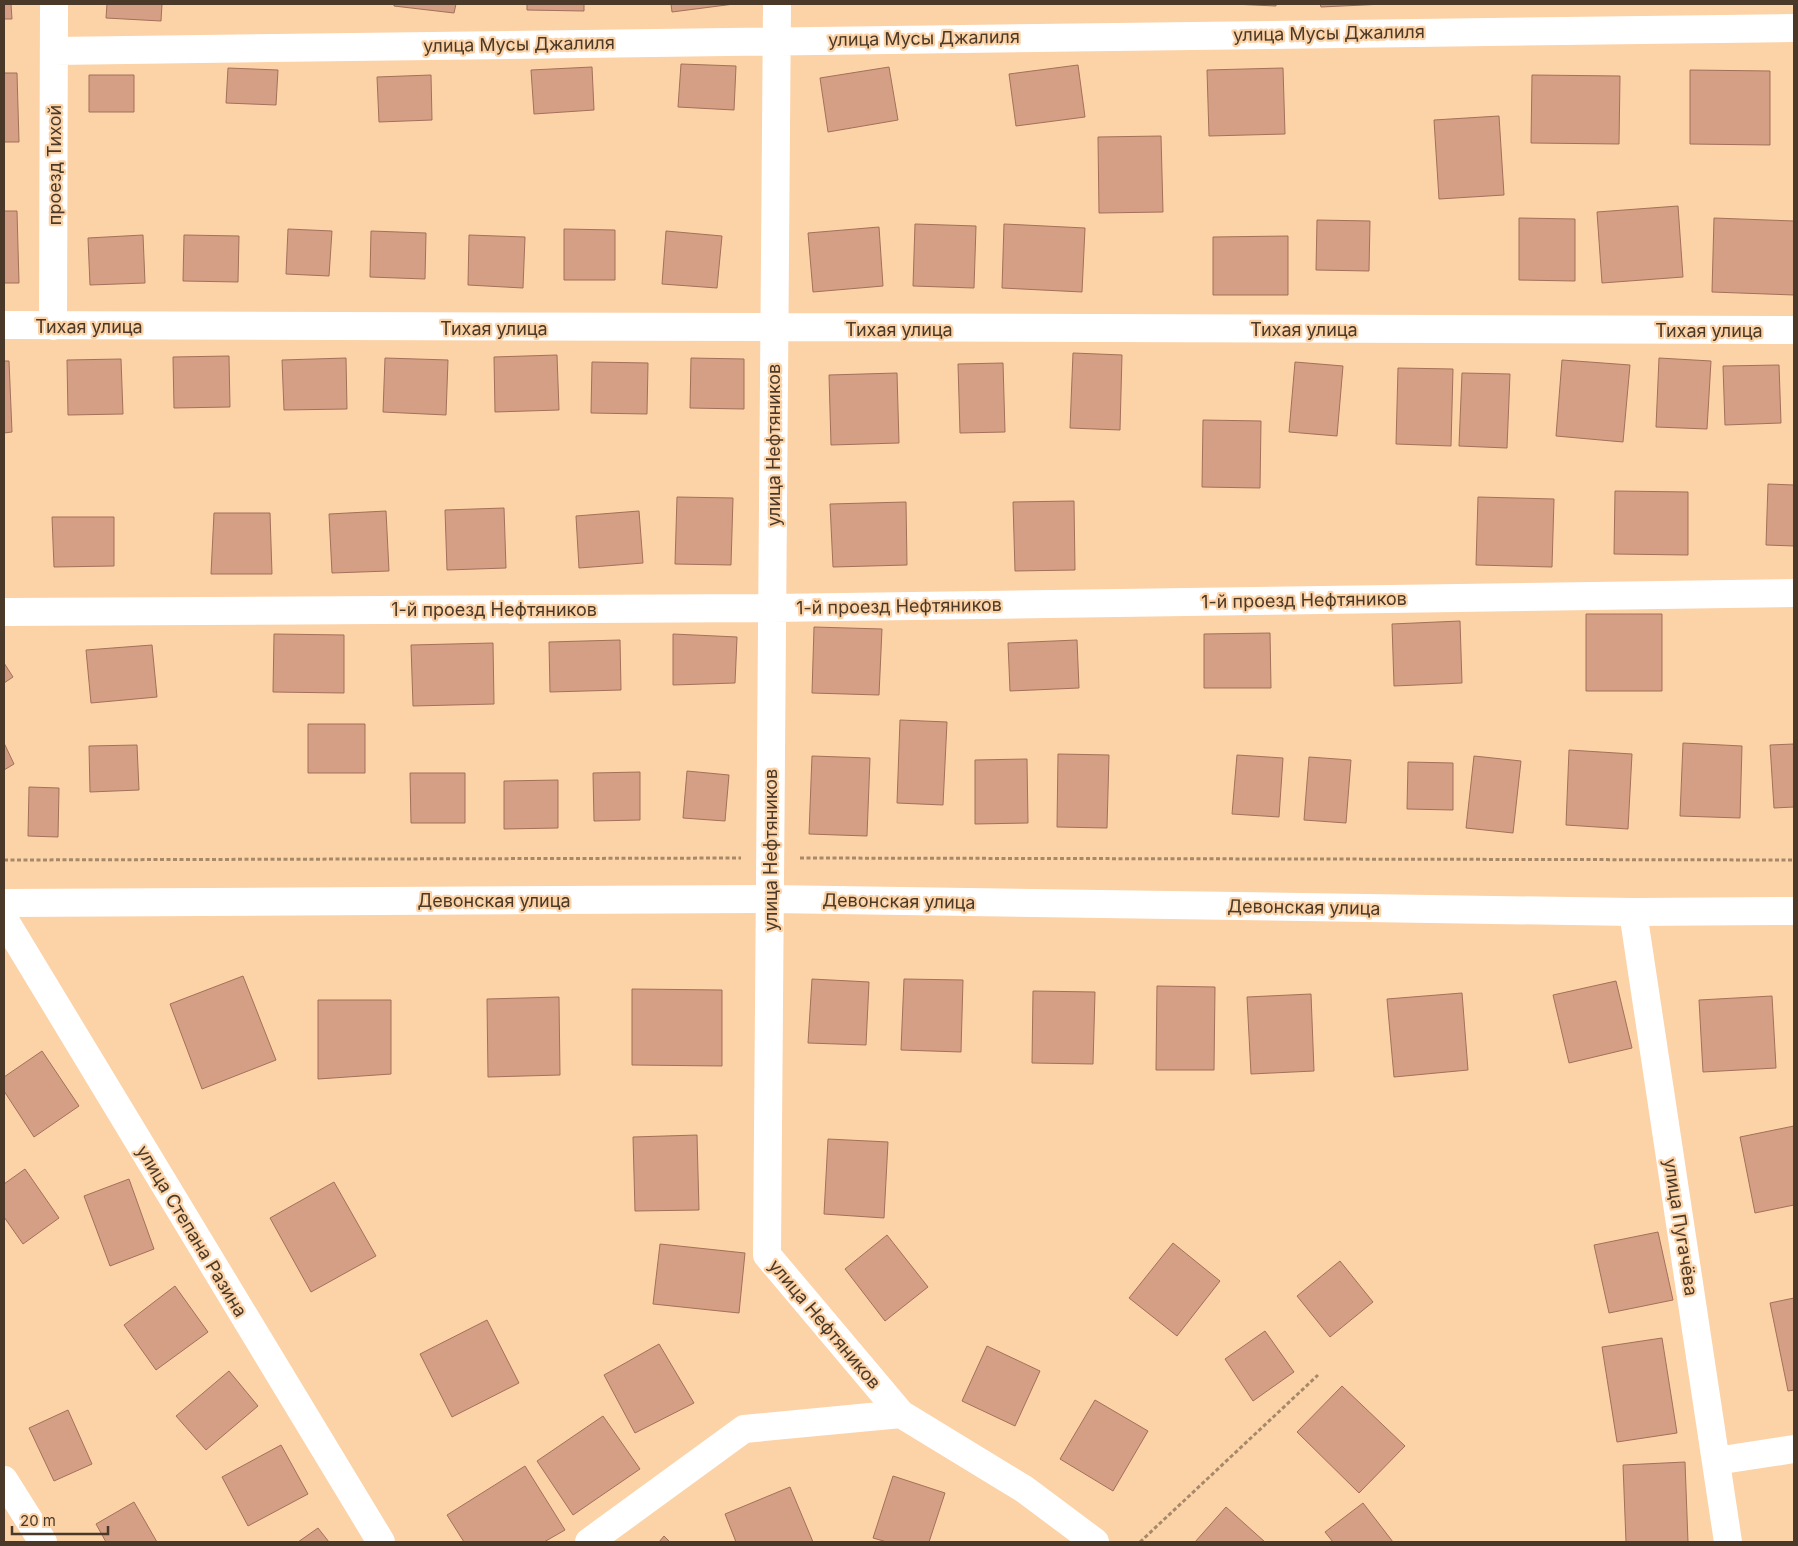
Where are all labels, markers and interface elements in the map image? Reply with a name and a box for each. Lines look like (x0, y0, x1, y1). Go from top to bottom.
street label: улица Мусы Джалиля (1233, 21, 1425, 45)
street label: улица Мусы Джалиля (828, 26, 1020, 50)
street label: улица Мусы Джалиля (423, 32, 615, 56)
street label: проезд Тихой (44, 105, 65, 225)
street label: Тихая улица (35, 316, 143, 337)
street label: Тихая улица (440, 318, 548, 339)
street label: Тихая улица (845, 319, 953, 340)
street label: Тихая улица (1250, 319, 1358, 340)
street label: Тихая улица (1655, 320, 1763, 341)
street label: улица Нефтяников (763, 364, 784, 526)
street label: 1-й проезд Нефтяников (1201, 588, 1407, 612)
street label: 1-й проезд Нефтяников (796, 594, 1002, 618)
street label: 1-й проезд Нефтяников (391, 599, 597, 620)
street label: улица Нефтяников (760, 769, 781, 931)
street label: Девонская улица (822, 889, 976, 913)
street label: Девонская улица (417, 890, 571, 911)
street label: Девонская улица (1227, 895, 1381, 919)
street label: улица Степана Разина (132, 1141, 252, 1321)
street label: улица Пугачёва (1660, 1157, 1702, 1297)
street label: улица Нефтяников (765, 1255, 885, 1393)
scale bar (12, 1504, 109, 1536)
text: 20 m (20, 1511, 56, 1530)

